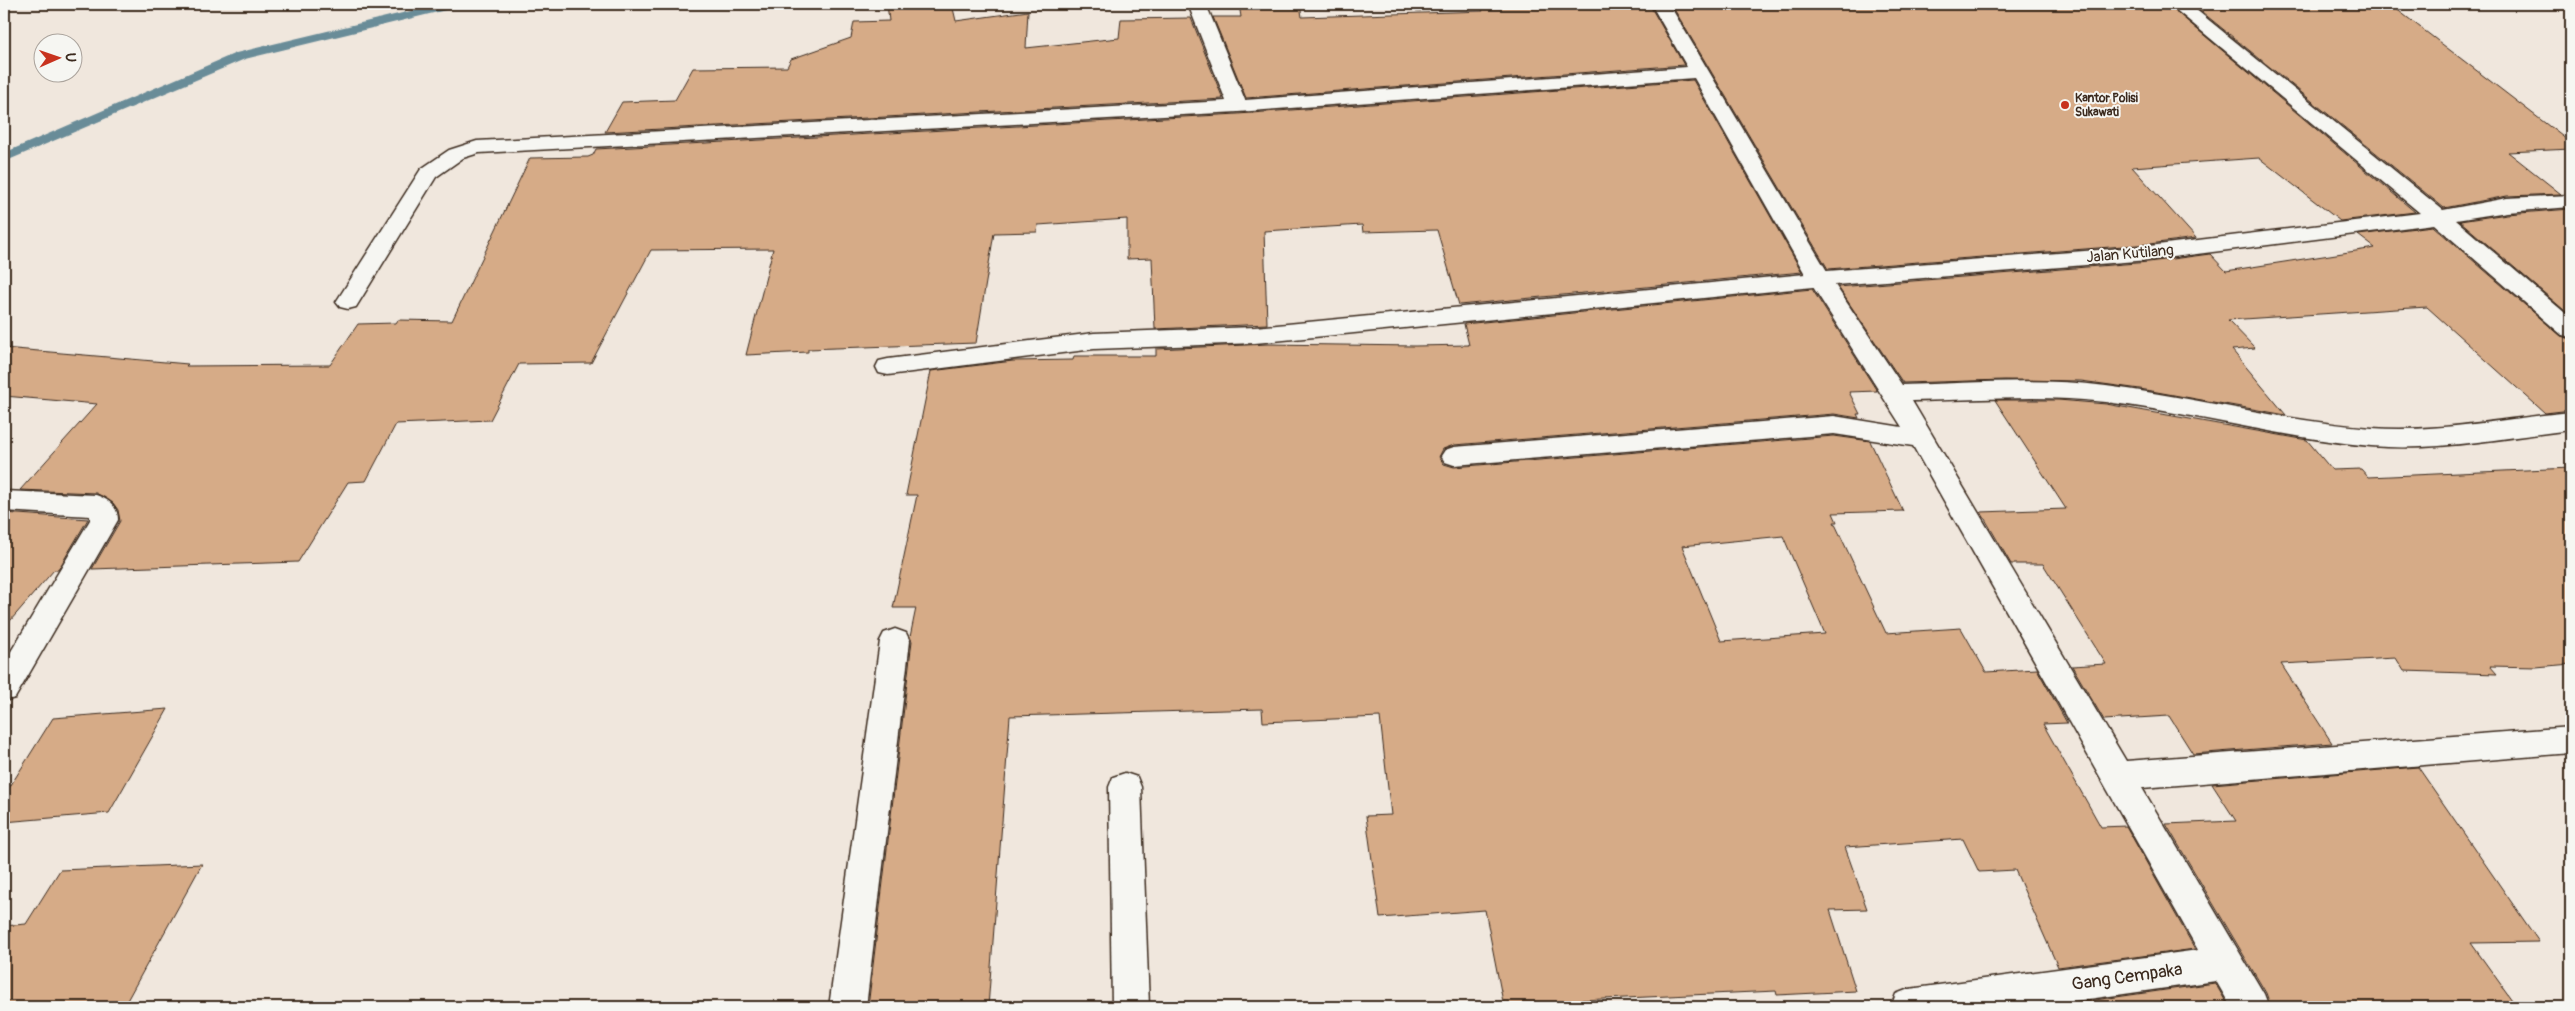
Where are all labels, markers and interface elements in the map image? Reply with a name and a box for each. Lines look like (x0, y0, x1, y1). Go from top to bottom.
north arrow (32, 32, 82, 82)
text: U (62, 53, 79, 62)
place label: Kantor Polisi Sukawati (2075, 91, 2138, 120)
marker: Kantor Polisi Sukawati (2059, 99, 2071, 111)
street label: Jalan Kutilang (2086, 241, 2174, 267)
street label: Gang Cempaka (2070, 958, 2184, 996)

